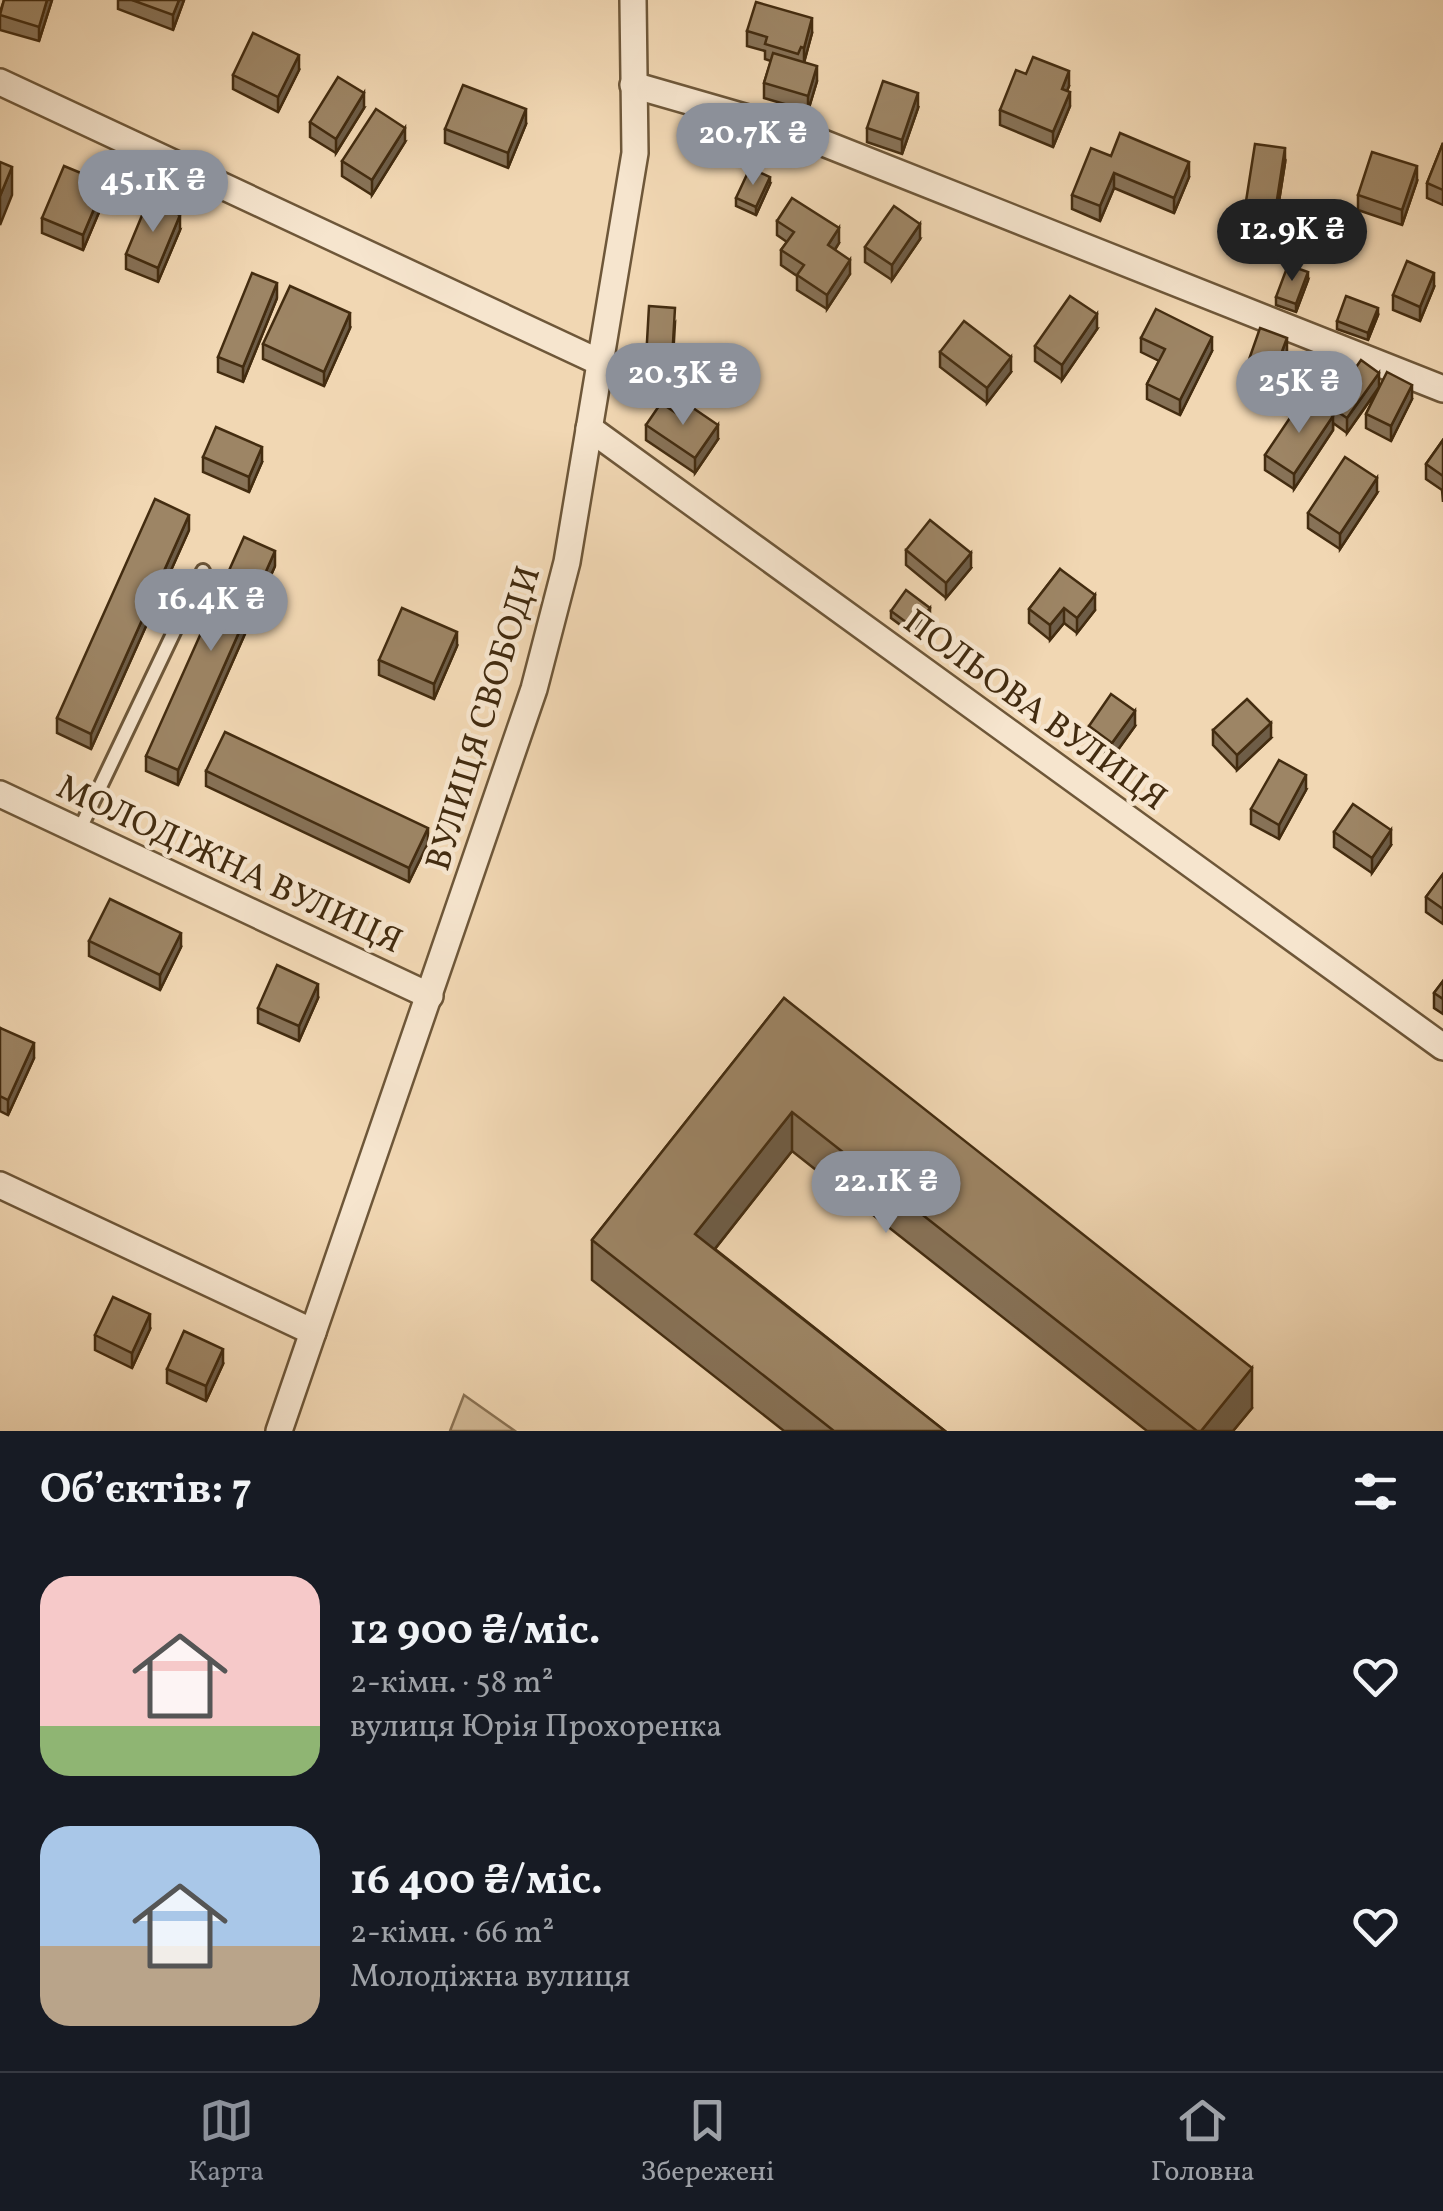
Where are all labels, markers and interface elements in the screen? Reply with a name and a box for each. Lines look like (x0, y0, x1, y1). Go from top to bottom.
pin: 20.7K ₴ (661, 103, 845, 188)
text: 20.7K ₴ (698, 113, 808, 157)
pin: 45.1K ₴ (61, 150, 245, 235)
text: 45.1K ₴ (100, 160, 206, 204)
pin: 12.9K ₴ (1200, 199, 1384, 284)
text: 12.9K ₴ (1239, 209, 1345, 253)
pin: 20.3K ₴ (591, 343, 775, 428)
pin: 25K ₴ (1229, 351, 1369, 436)
text: 20.3K ₴ (628, 353, 738, 397)
text: 25K ₴ (1258, 361, 1340, 405)
street label: ВУЛИЦЯ СВОБОДИ (416, 561, 554, 877)
pin: 16.4K ₴ (119, 569, 303, 654)
text: 16.4K ₴ (157, 579, 265, 623)
street label: ПОЛЬОВА ВУЛИЦЯ (893, 599, 1176, 823)
street label: МОЛОДІЖНА ВУЛИЦЯ (48, 764, 409, 967)
pin: 22.1K ₴ (794, 1151, 978, 1236)
text: 22.1K ₴ (834, 1161, 938, 1205)
text: Об’єктів: 7 (40, 1462, 252, 1521)
icon: filters (1348, 1464, 1403, 1519)
text: 12 900 ₴/міс. (350, 1603, 601, 1662)
icon: home (120, 1616, 240, 1736)
icon: heart (1348, 1649, 1403, 1704)
text: 2-кімн. · 58 m² (350, 1662, 554, 1706)
text: вулиця Юрія Прохоренка (350, 1706, 722, 1750)
text: 16 400 ₴/міс. (350, 1853, 603, 1912)
icon: home (120, 1866, 240, 1986)
icon: heart (1348, 1899, 1403, 1954)
text: 2-кімн. · 66 m² (350, 1912, 554, 1956)
text: Молодіжна вулиця (350, 1956, 630, 2000)
tab: Карта (188, 2093, 264, 2192)
tab: Збережені (640, 2093, 774, 2192)
tab: Головна (1151, 2093, 1255, 2192)

